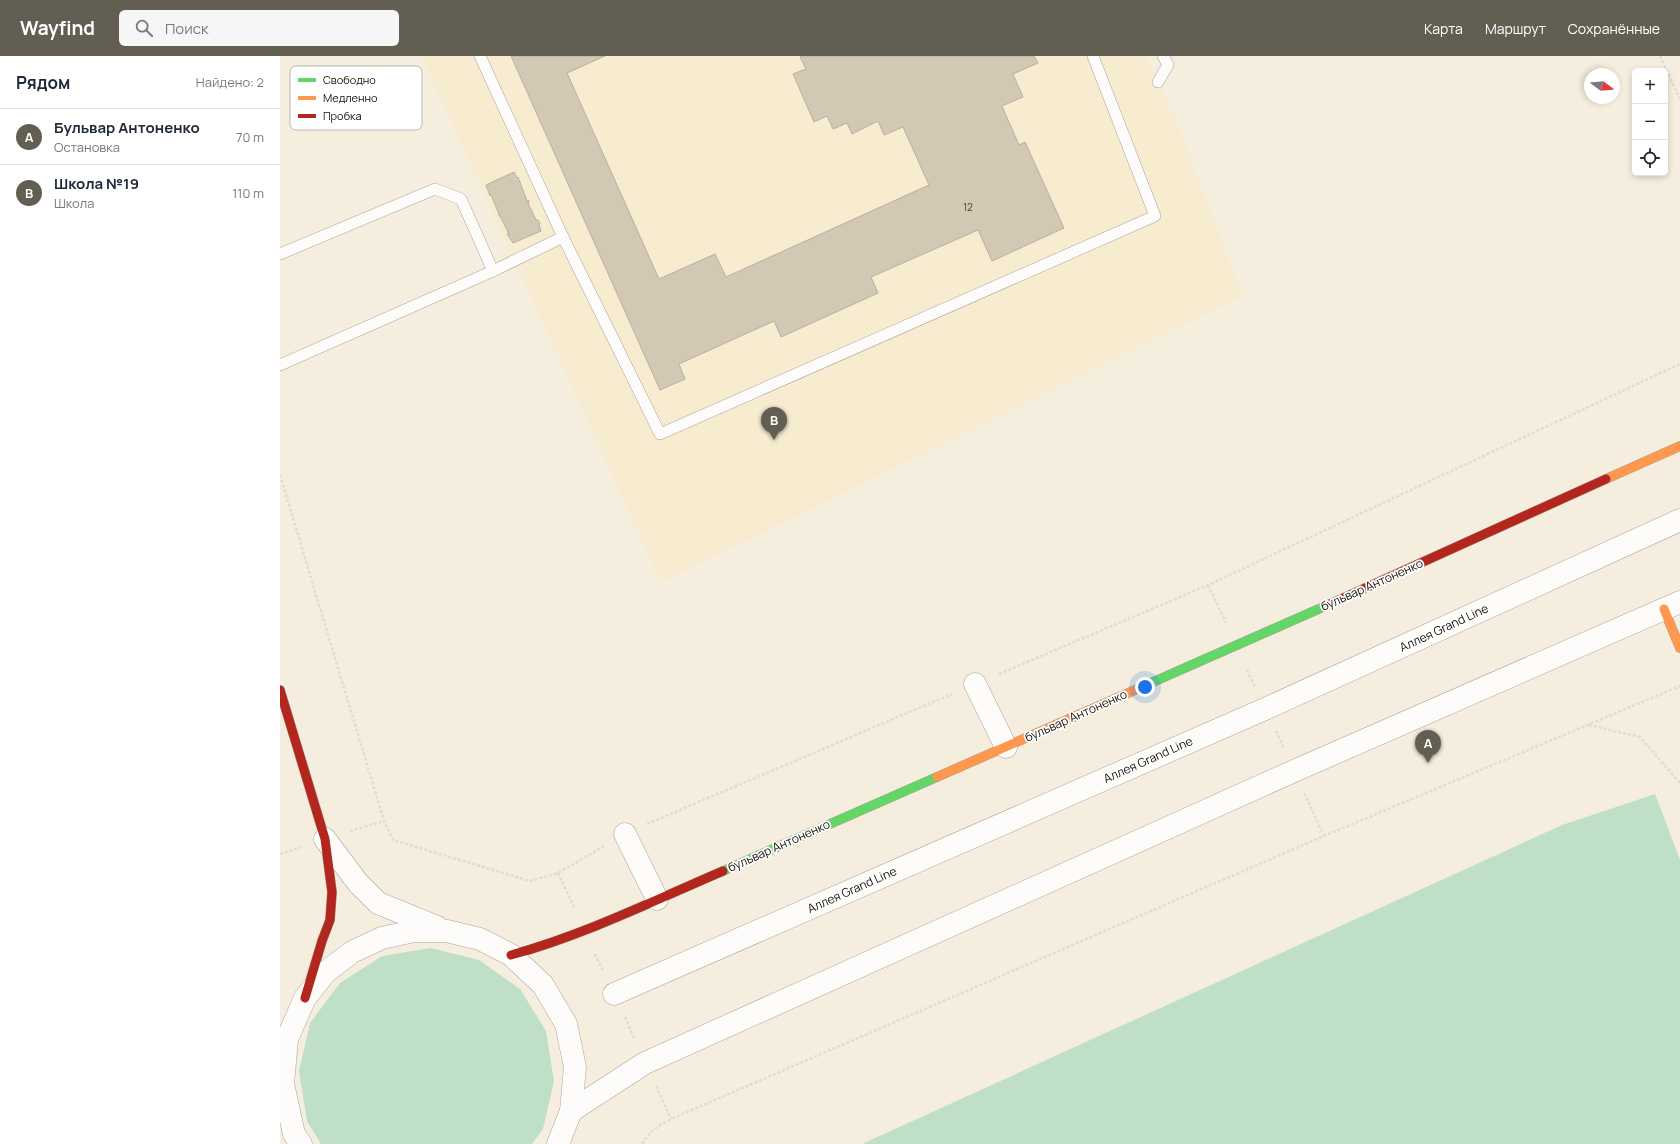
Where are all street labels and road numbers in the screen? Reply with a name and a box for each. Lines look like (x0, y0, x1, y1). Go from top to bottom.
street label: бульвар Антоненко (1318, 554, 1426, 615)
street label: Аллея Grand Line (1397, 600, 1491, 656)
street label: бульвар Антоненко (1022, 685, 1130, 746)
street label: Аллея Grand Line (1100, 732, 1195, 787)
street label: бульвар Антоненко (725, 815, 833, 876)
street label: Аллея Grand Line (804, 862, 899, 917)

